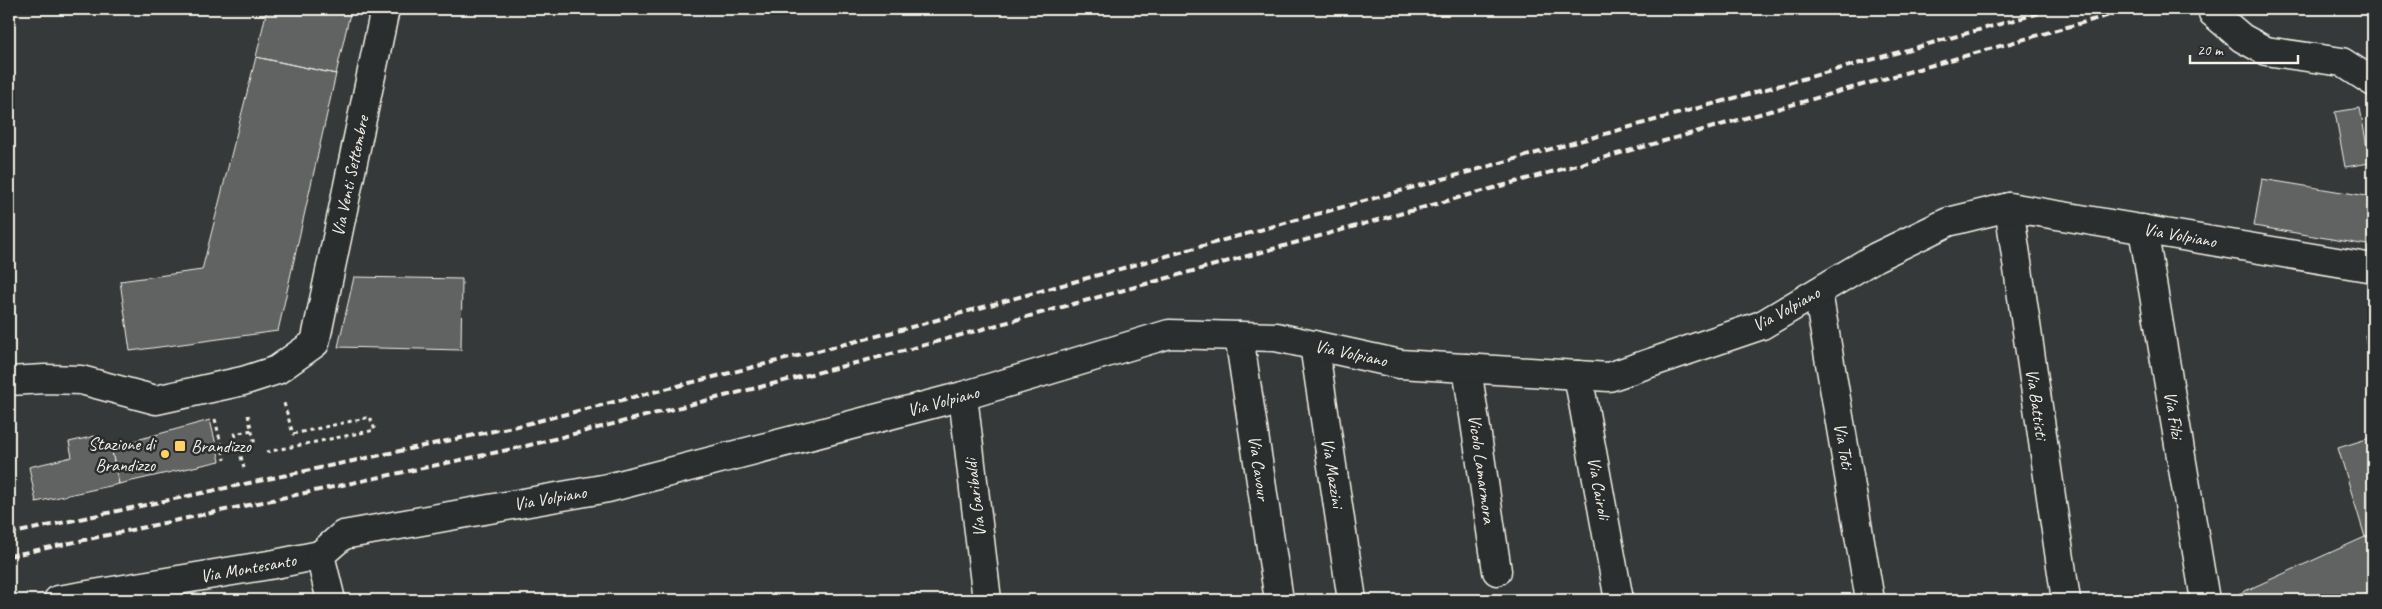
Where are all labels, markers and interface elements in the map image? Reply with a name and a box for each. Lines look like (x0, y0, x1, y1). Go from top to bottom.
scale bar (2190, 32, 2297, 64)
text: 20 m (2197, 41, 2224, 60)
street label: Via Venti Settembre (326, 113, 374, 238)
street label: Via Volpiano (2142, 218, 2220, 252)
street label: Via Volpiano (1749, 281, 1825, 336)
street label: Via Volpiano (1313, 335, 1391, 372)
street label: Via Battisti (2021, 367, 2053, 443)
street label: Via Volpiano (905, 380, 983, 421)
street label: Via Filzi (2159, 390, 2189, 443)
street label: Vicolo Lamarmora (1463, 413, 1501, 526)
street label: Via Toti (1829, 421, 1859, 473)
place label: Stazione di Brandizzo (88, 433, 158, 476)
street label: Via Cavour (1244, 434, 1275, 503)
place label: Brandizzo (191, 435, 252, 457)
street label: Via Mazzini (1317, 437, 1350, 512)
marker: Brandizzo (173, 439, 187, 453)
marker: Stazione di Brandizzo (159, 448, 171, 460)
street label: Via Garibaldi (959, 455, 991, 538)
street label: Via Cairoli (1583, 455, 1616, 523)
street label: Via Volpiano (512, 481, 590, 515)
street label: Via Montesanto (198, 548, 299, 587)

